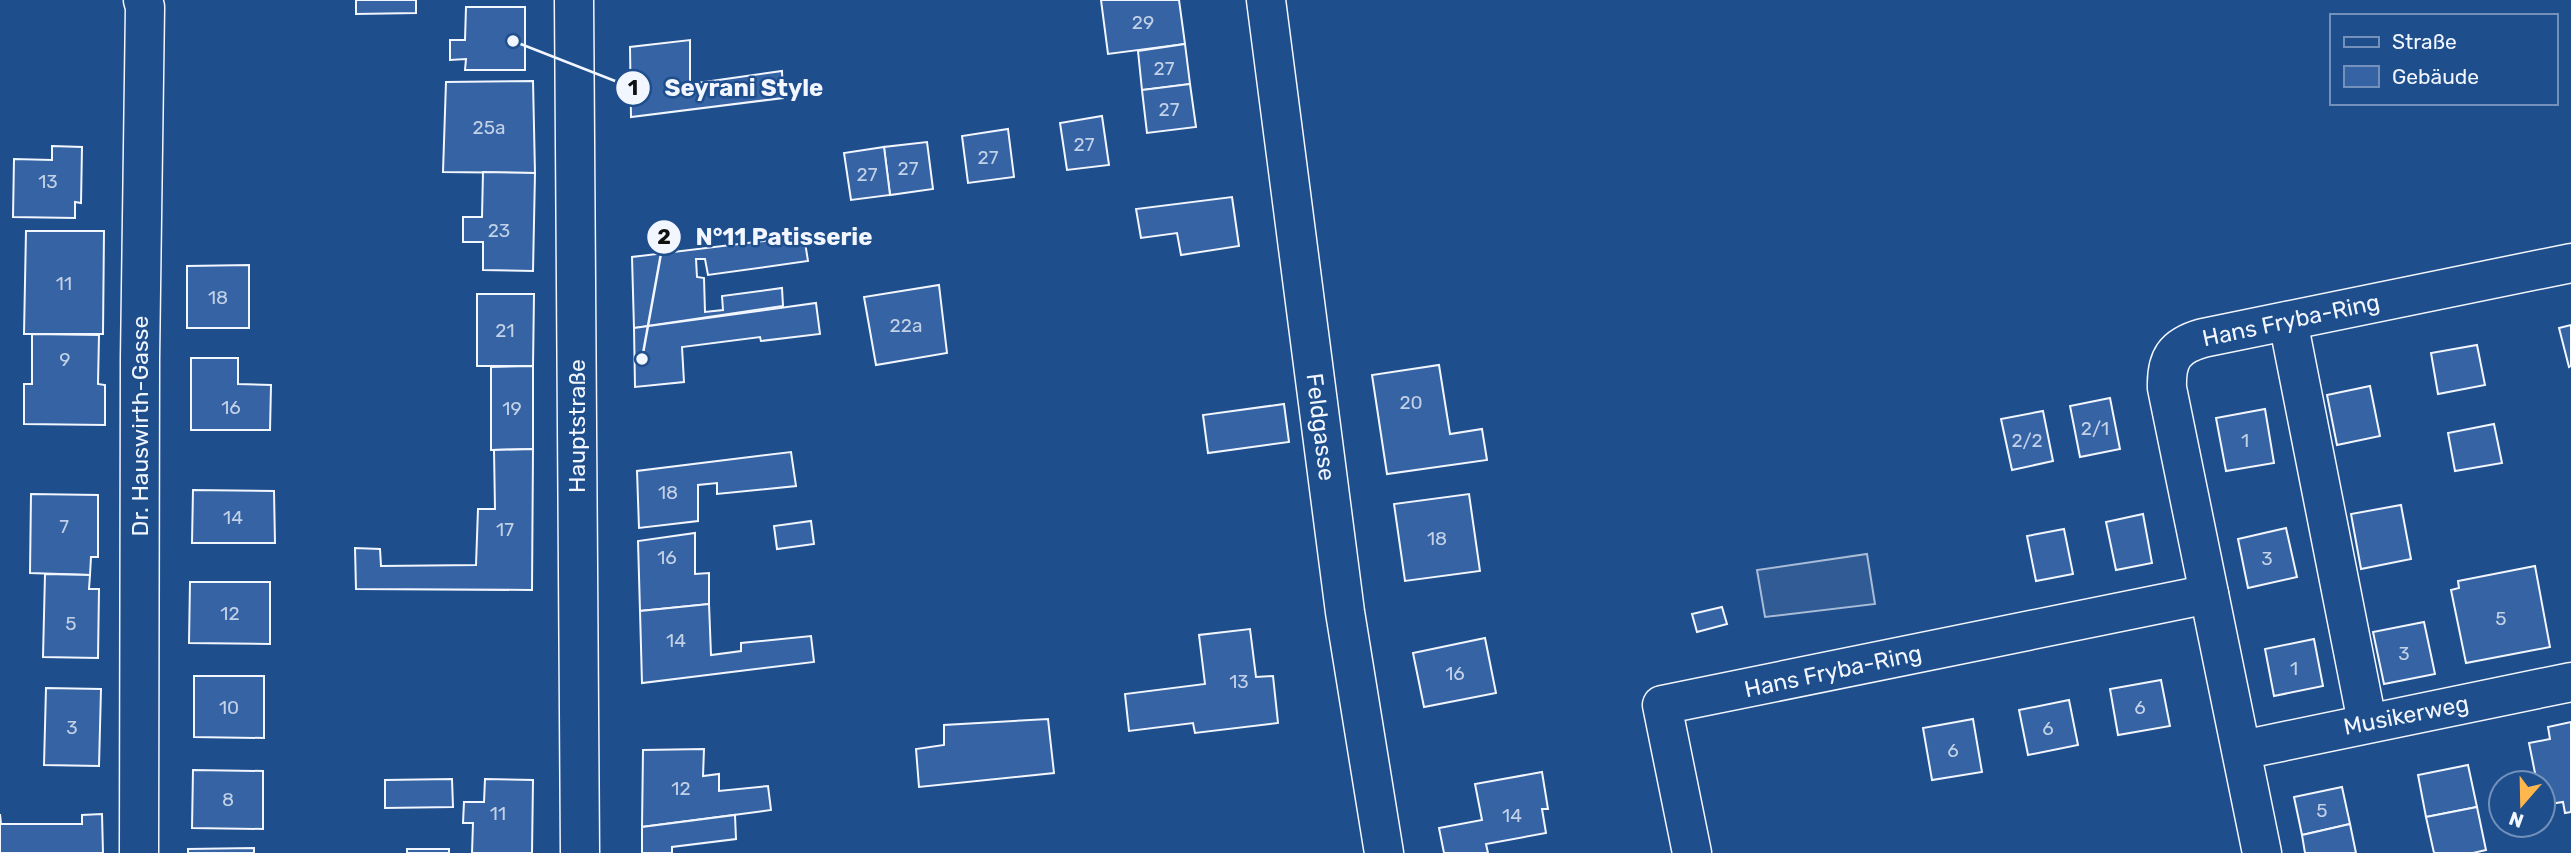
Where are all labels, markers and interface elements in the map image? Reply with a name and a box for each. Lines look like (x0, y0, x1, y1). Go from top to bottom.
house number: 29 (1132, 11, 1154, 34)
legend (2330, 14, 2557, 105)
text: Straße (2392, 29, 2457, 54)
house number: 27 (1154, 57, 1175, 80)
text: Gebäude (2392, 64, 2479, 89)
callout: Seyrani Style (616, 66, 837, 111)
text: Seyrani Style (665, 74, 823, 102)
text: 1 (628, 75, 638, 100)
house number: 27 (1159, 98, 1180, 121)
house number: 25a (473, 116, 505, 139)
house number: 27 (1074, 133, 1095, 156)
house number: 27 (978, 146, 999, 169)
house number: 27 (898, 157, 919, 180)
house number: 27 (857, 163, 878, 186)
house number: 13 (38, 170, 58, 193)
callout: N°11 Patisserie (647, 214, 887, 259)
house number: 23 (488, 219, 510, 242)
text: N°11 Patisserie (696, 223, 872, 251)
text: 2 (657, 224, 671, 249)
house number: 11 (56, 272, 72, 295)
house number: 18 (208, 286, 228, 309)
street label: Hans Fryba-Ring (2200, 288, 2382, 352)
house number: 22a (890, 314, 922, 337)
street label: Dr. Hauswirth-Gasse (126, 316, 154, 536)
house number: 21 (495, 319, 515, 342)
house number: 9 (59, 348, 71, 371)
street label: Hauptstraße (563, 359, 591, 493)
street label: Feldgasse (1301, 372, 1341, 482)
house number: 20 (1399, 391, 1423, 414)
house number: 16 (221, 396, 241, 419)
house number: 19 (502, 397, 522, 420)
house number: 2/1 (2081, 417, 2109, 440)
house number: 2/2 (2011, 429, 2043, 452)
house number: 1 (2241, 429, 2249, 452)
house number: 18 (658, 481, 678, 504)
house number: 14 (223, 506, 243, 529)
house number: 7 (59, 515, 69, 538)
house number: 17 (496, 518, 514, 541)
house number: 18 (1427, 527, 1447, 550)
house number: 16 (657, 546, 677, 569)
house number: 3 (2261, 547, 2273, 570)
house number: 12 (220, 602, 240, 625)
house number: 5 (2495, 607, 2507, 630)
house number: 5 (65, 612, 77, 635)
house number: 14 (666, 629, 686, 652)
street label: Hans Fryba-Ring (1742, 639, 1924, 703)
house number: 3 (2398, 642, 2410, 665)
house number: 1 (2290, 657, 2298, 680)
house number: 16 (1445, 662, 1465, 685)
house number: 13 (1229, 670, 1249, 693)
street label: Musikerweg (2341, 689, 2471, 741)
house number: 10 (219, 696, 239, 719)
house number: 6 (2134, 696, 2146, 719)
house number: 3 (66, 716, 78, 739)
house number: 6 (2042, 717, 2054, 740)
house number: 6 (1947, 739, 1959, 762)
north arrow (2487, 769, 2557, 839)
house number: 12 (671, 777, 691, 800)
house number: 8 (222, 788, 234, 811)
house number: 5 (2316, 799, 2328, 822)
house number: 11 (490, 802, 506, 825)
house number: 14 (1502, 804, 1522, 827)
text: N (2506, 806, 2527, 833)

